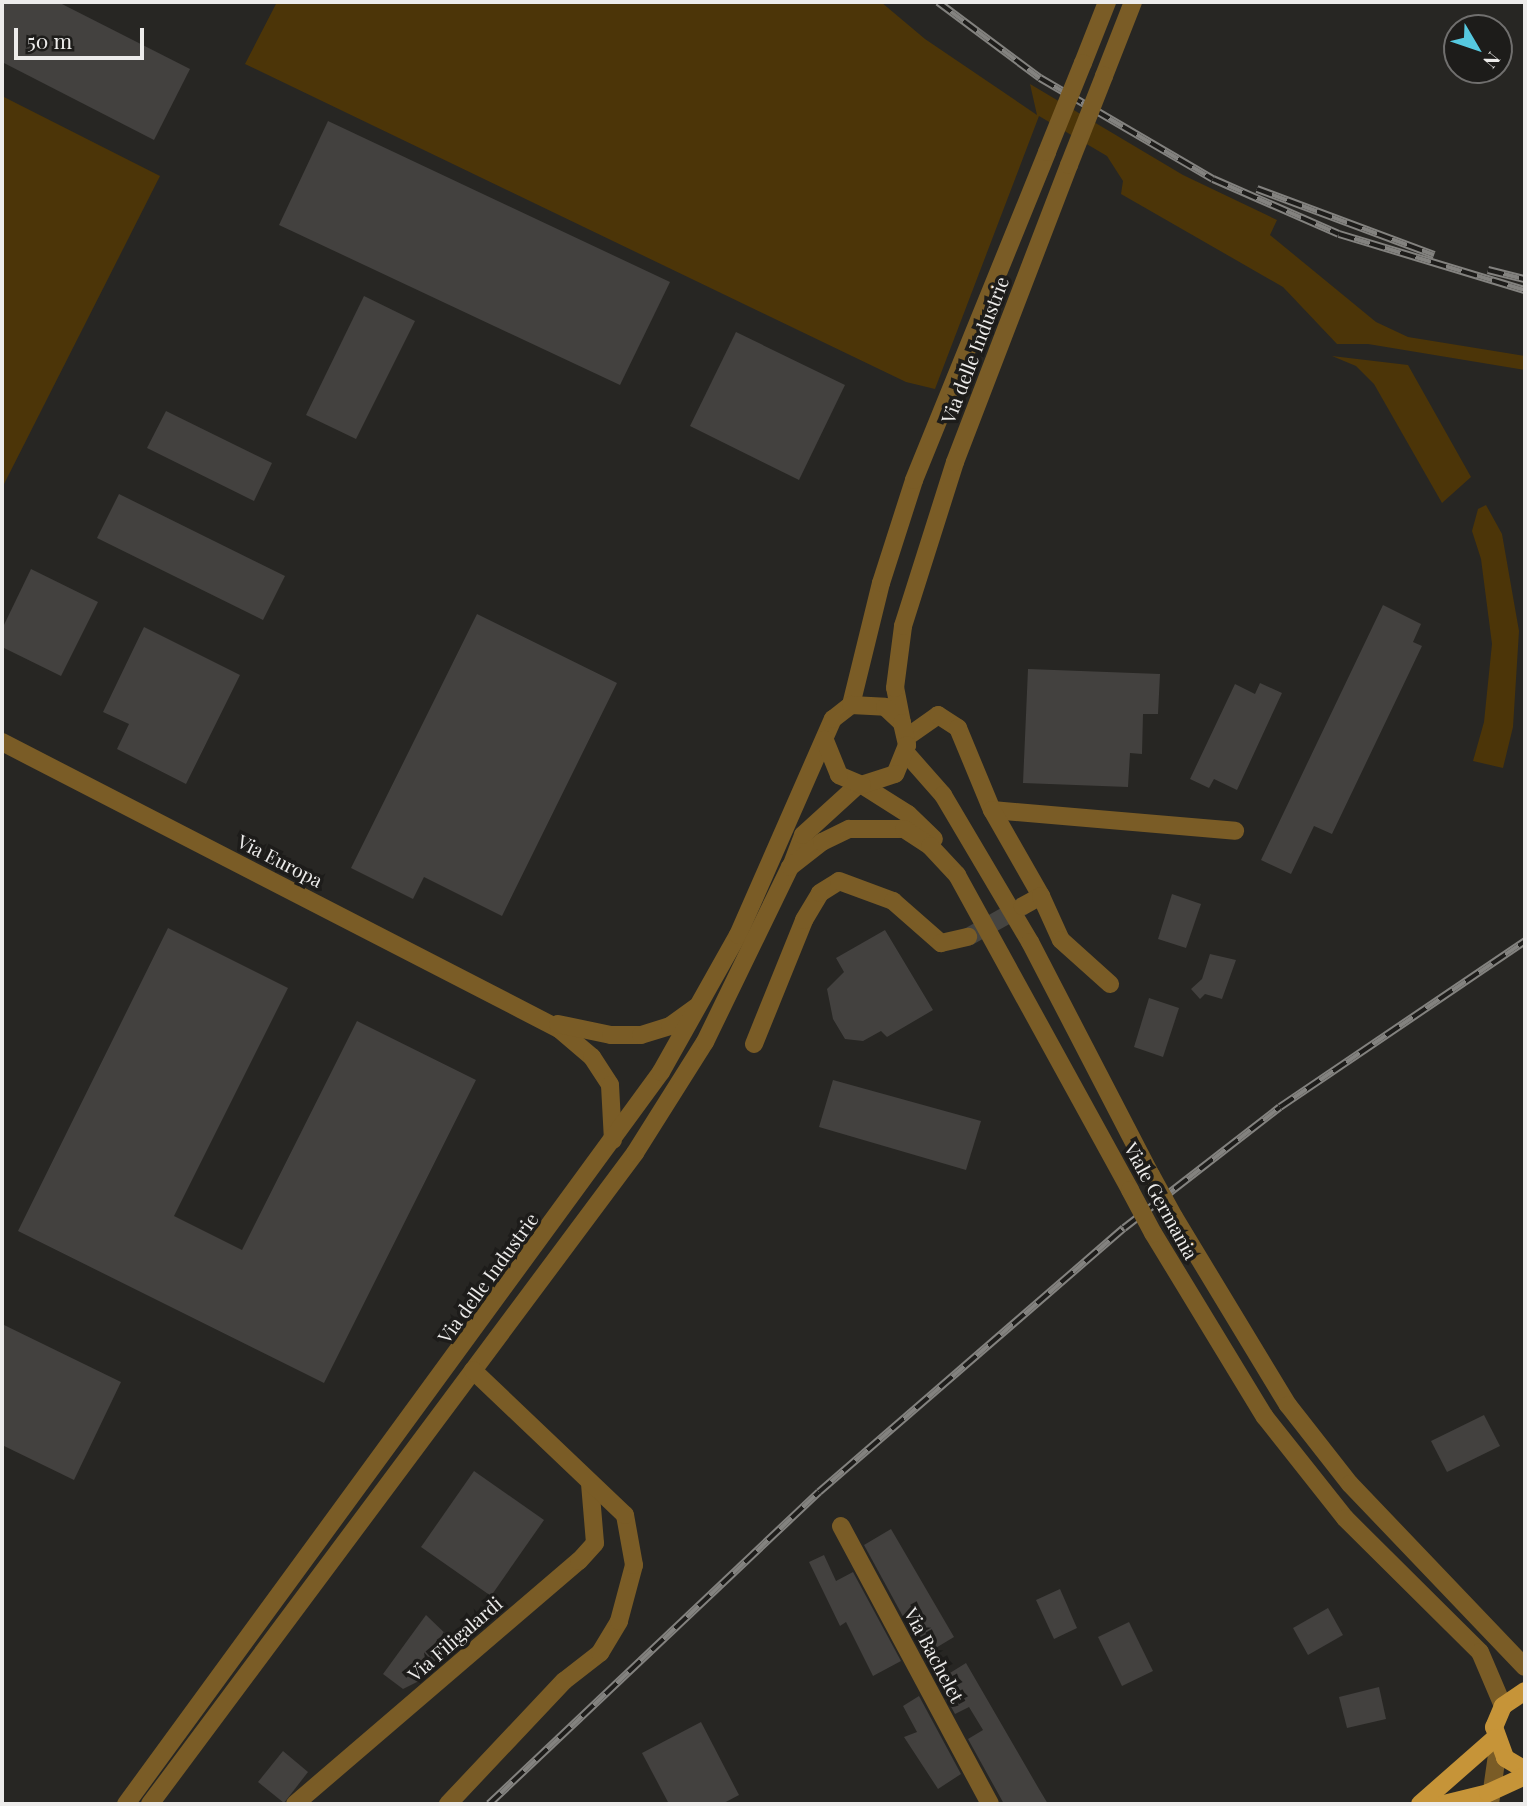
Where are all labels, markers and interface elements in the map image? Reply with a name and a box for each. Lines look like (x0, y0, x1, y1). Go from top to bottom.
scale bar (18, 14, 147, 58)
north arrow (1443, 14, 1513, 84)
text: 50 m (27, 26, 72, 54)
text: N (1478, 47, 1507, 74)
street label: Via delle Industrie (936, 273, 1014, 427)
street label: Via Europa (233, 830, 327, 892)
street label: Viale Germania (1119, 1139, 1203, 1263)
street label: Via delle Industrie (433, 1208, 543, 1348)
street label: Via Filigalardi (403, 1592, 507, 1686)
street label: Via Bachelet (899, 1604, 969, 1706)

